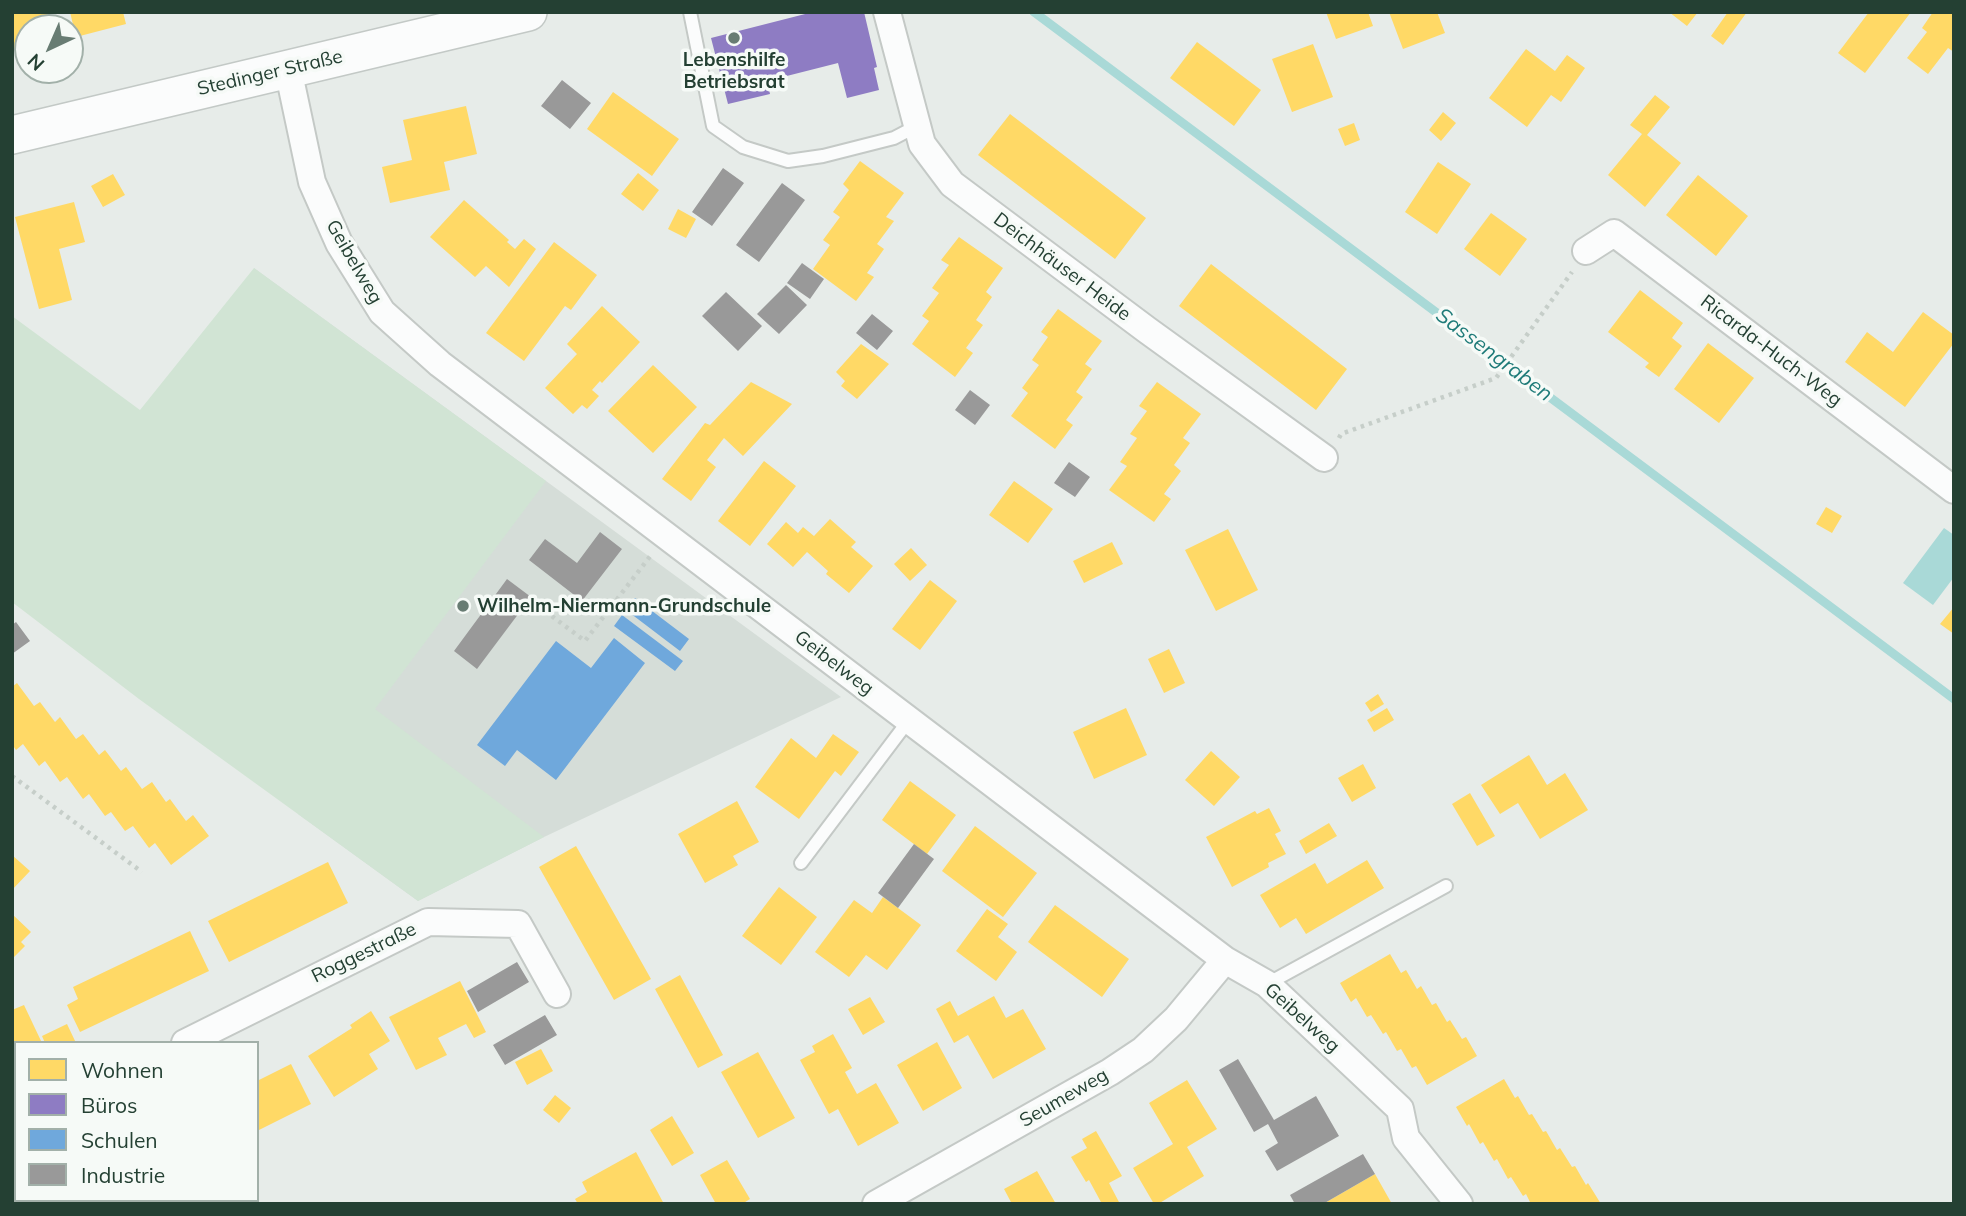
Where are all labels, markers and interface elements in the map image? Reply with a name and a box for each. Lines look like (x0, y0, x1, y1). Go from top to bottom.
north arrow (14, 14, 84, 84)
marker: Lebenshilfe Betriebsrat (726, 30, 742, 46)
street label: Stedinger Straße (195, 45, 345, 101)
text: N (22, 49, 49, 76)
place label: Lebenshilfe Betriebsrat (683, 49, 785, 93)
street label: Deichhäuser Heide (989, 208, 1135, 326)
street label: Geibelweg (321, 216, 387, 308)
street label: Ricarda-Huch-Weg (1696, 290, 1846, 412)
water label: Sassengraben (1431, 303, 1557, 407)
place label: Wilhelm-Niermann-Grundschule (477, 595, 771, 617)
marker: Wilhelm-Niermann-Grundschule (455, 598, 471, 614)
street label: Geibelweg (790, 626, 878, 700)
street label: Roggestraße (308, 918, 420, 988)
street label: Geibelweg (1260, 978, 1344, 1058)
legend (14, 1041, 259, 1202)
text: Wohnen (81, 1057, 163, 1083)
street label: Seumeweg (1016, 1064, 1112, 1132)
text: Büros (81, 1092, 137, 1118)
text: Schulen (81, 1127, 158, 1153)
text: Industrie (81, 1162, 165, 1188)

